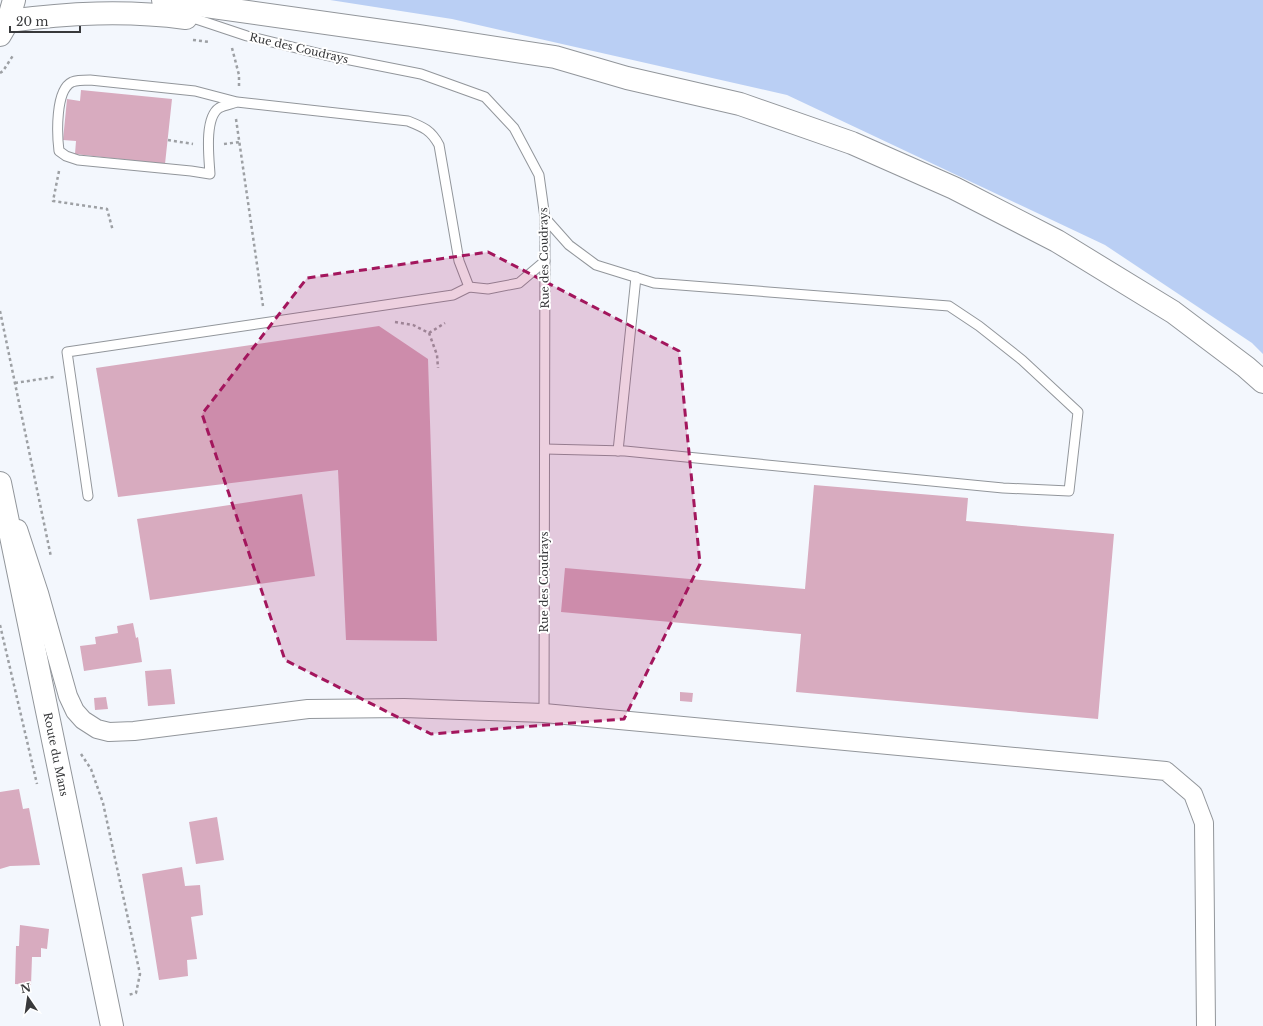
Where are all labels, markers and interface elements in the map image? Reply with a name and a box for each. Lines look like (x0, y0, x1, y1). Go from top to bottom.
scale bar (10, 8, 80, 34)
text: 20 m (16, 14, 48, 29)
street label: Rue des Coudrays (248, 30, 350, 66)
street label: Rue des Coudrays (536, 207, 552, 309)
street label: Rue des Coudrays (537, 531, 551, 633)
street label: Route du Mans (40, 711, 71, 798)
north arrow (8, 978, 48, 1018)
text: N (19, 980, 33, 996)

